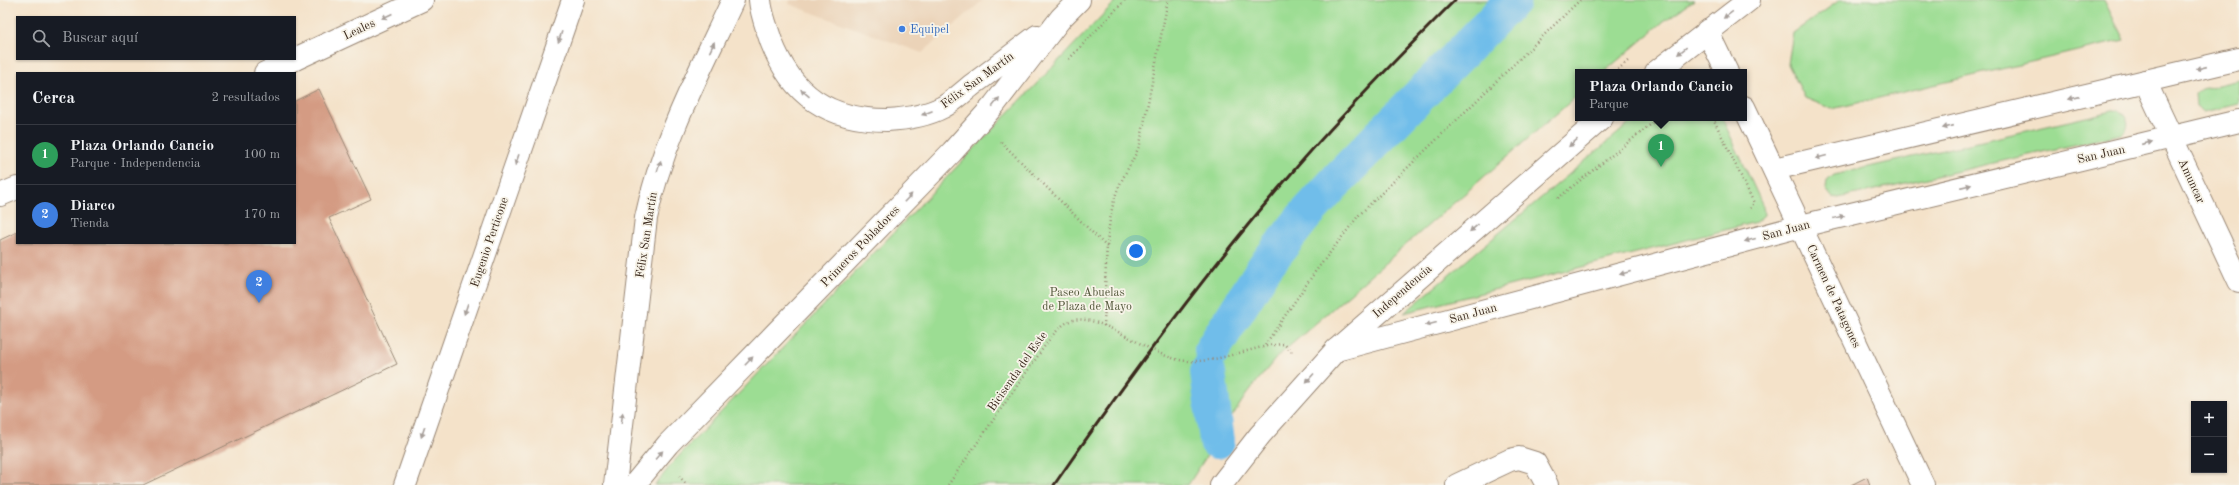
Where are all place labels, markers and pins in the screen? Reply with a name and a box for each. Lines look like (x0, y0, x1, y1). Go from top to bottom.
marker: Equipel (897, 24, 907, 34)
place label: Equipel (910, 24, 949, 36)
pin: 1 (1648, 134, 1674, 167)
pin: 2 (246, 270, 272, 303)

